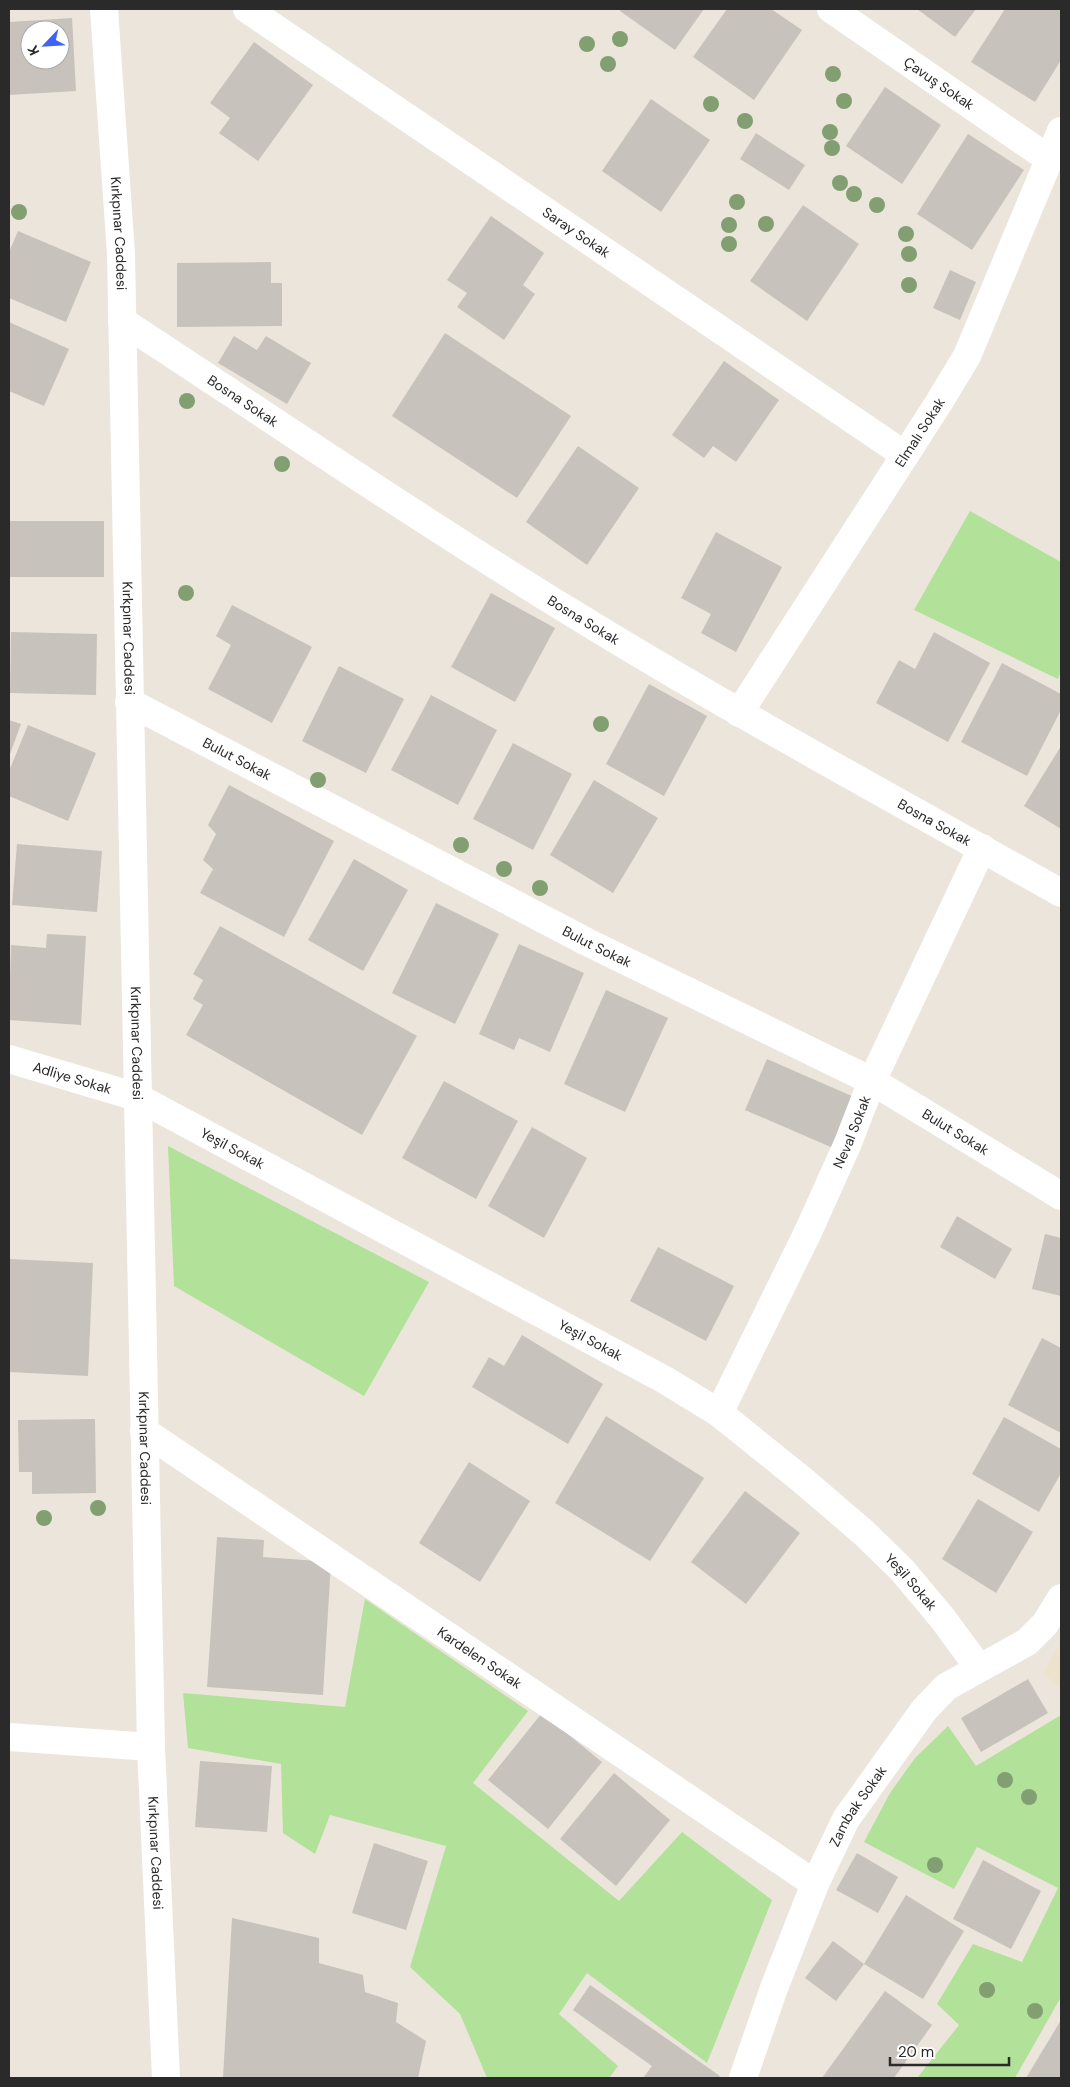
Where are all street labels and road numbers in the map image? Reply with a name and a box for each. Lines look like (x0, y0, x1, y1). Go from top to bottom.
street label: Çavuş Sokak (900, 53, 978, 114)
street label: Kırkpınar Caddesi (107, 176, 131, 290)
street label: Saray Sokak (539, 203, 614, 262)
street label: Bosna Sokak (204, 371, 282, 431)
street label: Elmalı Sokak (891, 394, 949, 470)
street label: Kırkpınar Caddesi (119, 581, 139, 695)
street label: Bosna Sokak (544, 591, 623, 649)
street label: Bulut Sokak (200, 733, 274, 784)
street label: Bosna Sokak (895, 795, 974, 850)
street label: Bulut Sokak (559, 922, 634, 971)
street label: Kırkpınar Caddesi (127, 986, 147, 1100)
street label: Adliye Sokak (31, 1058, 114, 1098)
street label: Neval Sokak (829, 1093, 875, 1171)
street label: Bulut Sokak (919, 1105, 992, 1159)
street label: Yeşil Sokak (197, 1124, 268, 1173)
street label: Yeşil Sokak (555, 1316, 626, 1365)
street label: Kırkpınar Caddesi (135, 1391, 155, 1505)
street label: Yeşil Sokak (881, 1549, 941, 1614)
street label: Kardelen Sokak (434, 1623, 525, 1693)
street label: Zambak Sokak (825, 1762, 890, 1849)
street label: Kırkpınar Caddesi (144, 1796, 167, 1910)

